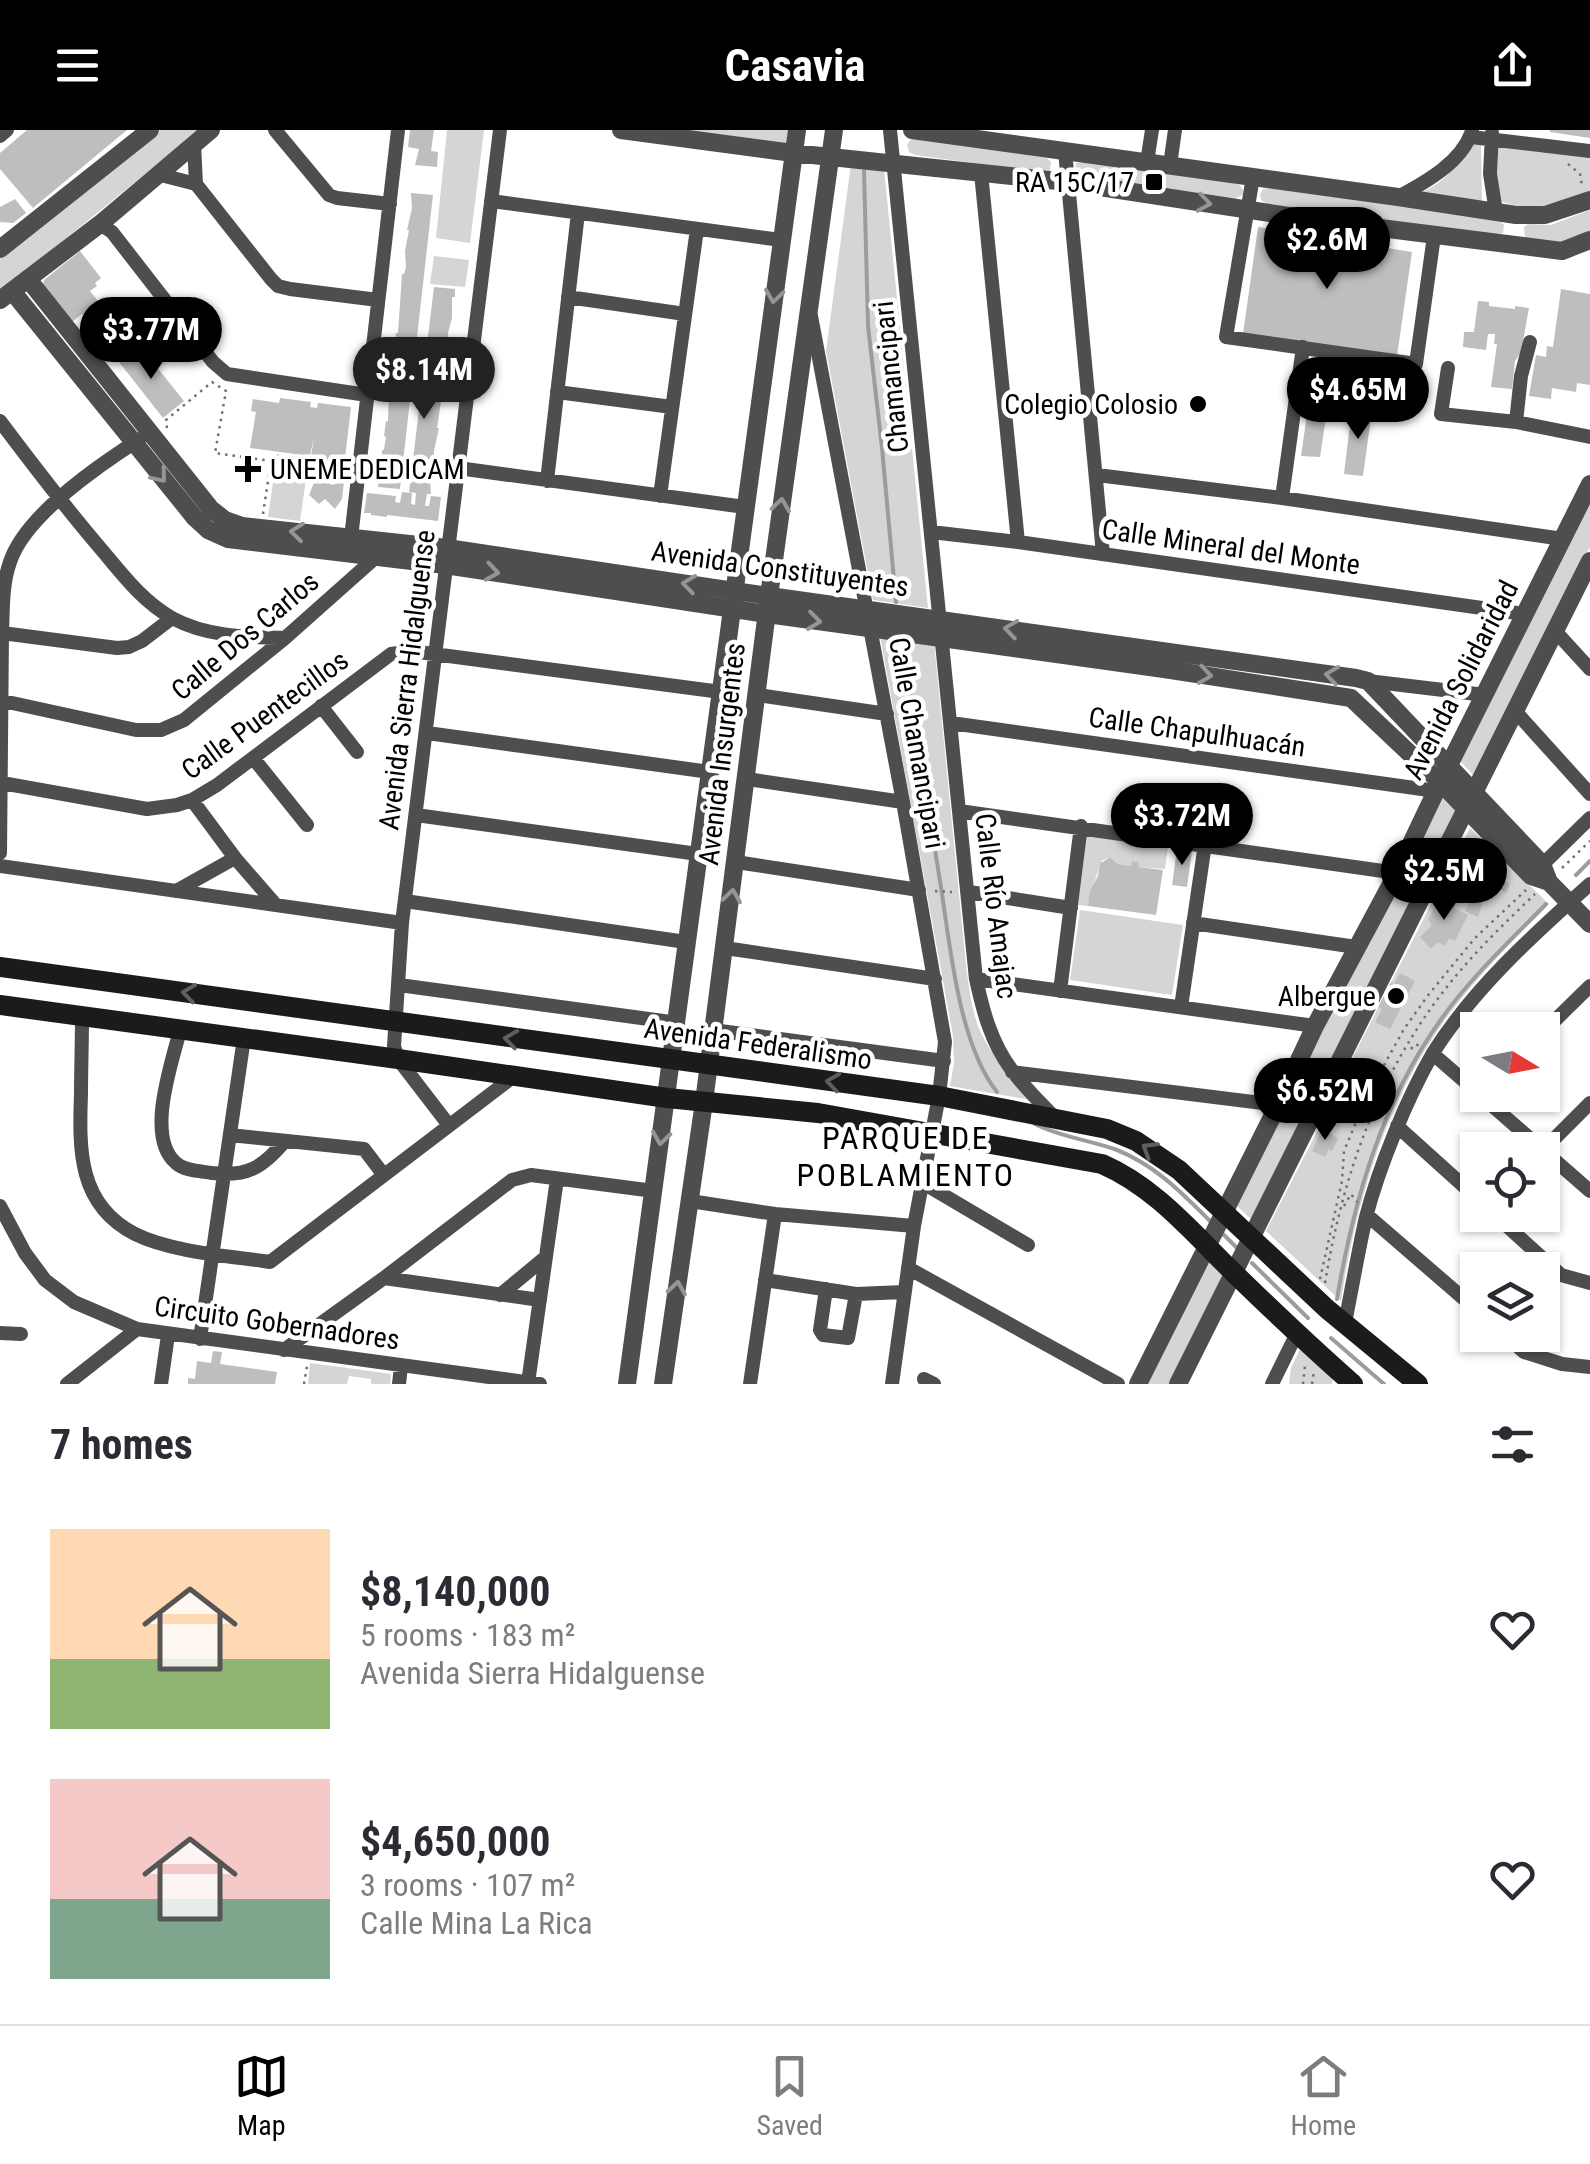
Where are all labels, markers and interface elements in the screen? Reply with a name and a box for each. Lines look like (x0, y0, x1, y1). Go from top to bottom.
icon: menu (50, 38, 105, 93)
icon: share (1485, 38, 1540, 93)
text: Casavia (725, 39, 865, 92)
place label: RA 15C/17 (1015, 166, 1134, 199)
marker: RA 15C/17 (1143, 171, 1165, 193)
one-way arrow (1195, 192, 1212, 213)
pin: $2.6M (1257, 207, 1397, 292)
text: $2.6M (1286, 220, 1368, 258)
one-way arrow (764, 288, 785, 304)
pin: $3.77M (70, 297, 232, 382)
street label: Chamancipari (867, 299, 915, 455)
text: $3.77M (102, 310, 200, 348)
pin: $8.14M (343, 337, 505, 422)
text: $8.14M (375, 350, 473, 388)
pin: $4.65M (1277, 357, 1439, 442)
text: $4.65M (1309, 370, 1407, 408)
place label: Colegio Colosio (1004, 388, 1178, 421)
marker: Colegio Colosio (1187, 393, 1209, 415)
place label: UNEME DEDICAM (270, 453, 465, 486)
marker: UNEME DEDICAM (235, 456, 261, 482)
one-way arrow (148, 465, 166, 483)
one-way arrow (770, 496, 791, 513)
street label: Calle Mineral del Monte (1100, 513, 1362, 581)
one-way arrow (289, 522, 305, 543)
street label: Avenida Sierra Hidalguense (372, 528, 442, 832)
street label: Avenida Constituyentes (649, 535, 911, 603)
one-way arrow (484, 561, 500, 582)
street label: Calle Dos Carlos (165, 565, 325, 707)
one-way arrow (680, 574, 697, 595)
street label: Avenida Solidaridad (1397, 575, 1525, 785)
one-way arrow (805, 609, 822, 630)
one-way arrow (1002, 620, 1019, 641)
street label: Calle Chamancipari (882, 635, 952, 851)
street label: Avenida Insurgentes (692, 641, 752, 867)
street label: Calle Puentecillos (175, 643, 355, 787)
one-way arrow (1196, 664, 1213, 685)
one-way arrow (1324, 665, 1341, 686)
street label: Calle Chapulhuacán (1086, 700, 1308, 764)
pin: $3.72M (1101, 783, 1263, 868)
text: $3.72M (1133, 796, 1231, 834)
street label: Calle Río Amajac (968, 811, 1024, 1001)
pin: $2.5M (1374, 838, 1514, 923)
text: $2.5M (1403, 851, 1485, 889)
one-way arrow (720, 888, 741, 905)
place label: Albergue (1278, 980, 1376, 1013)
one-way arrow (181, 984, 197, 1005)
marker: Albergue (1385, 985, 1407, 1007)
street label: Avenida Federalismo (642, 1012, 874, 1076)
north arrow (1460, 1012, 1560, 1112)
map controls (1460, 1012, 1560, 1352)
one-way arrow (502, 1029, 519, 1050)
pin: $6.52M (1244, 1058, 1406, 1143)
text: $6.52M (1276, 1071, 1374, 1109)
one-way arrow (825, 1073, 841, 1094)
district label: PARQUE DE POBLAMIENTO (797, 1119, 1015, 1194)
one-way arrow (652, 1130, 673, 1147)
button: locate (1460, 1132, 1560, 1232)
one-way arrow (1142, 1143, 1160, 1162)
button: layers (1460, 1252, 1560, 1352)
one-way arrow (666, 1279, 687, 1296)
street label: Circuito Gobernadores (152, 1289, 402, 1357)
icon: filters (1485, 1417, 1540, 1472)
text: 7 homes (50, 1420, 193, 1469)
text: $8,140,000 (360, 1567, 550, 1616)
icon: home (130, 1569, 250, 1689)
icon: heart (1485, 1602, 1540, 1657)
text: 5 rooms · 183 m² (360, 1616, 575, 1654)
text: Avenida Sierra Hidalguense (360, 1654, 705, 1692)
text: $4,650,000 (360, 1817, 550, 1866)
icon: home (130, 1819, 250, 1939)
icon: heart (1485, 1852, 1540, 1907)
text: 3 rooms · 107 m² (360, 1866, 575, 1904)
text: Calle Mina La Rica (360, 1904, 593, 1942)
tab: Map (234, 2049, 289, 2142)
tab: Saved (756, 2049, 823, 2142)
tab: Home (1291, 2049, 1356, 2142)

